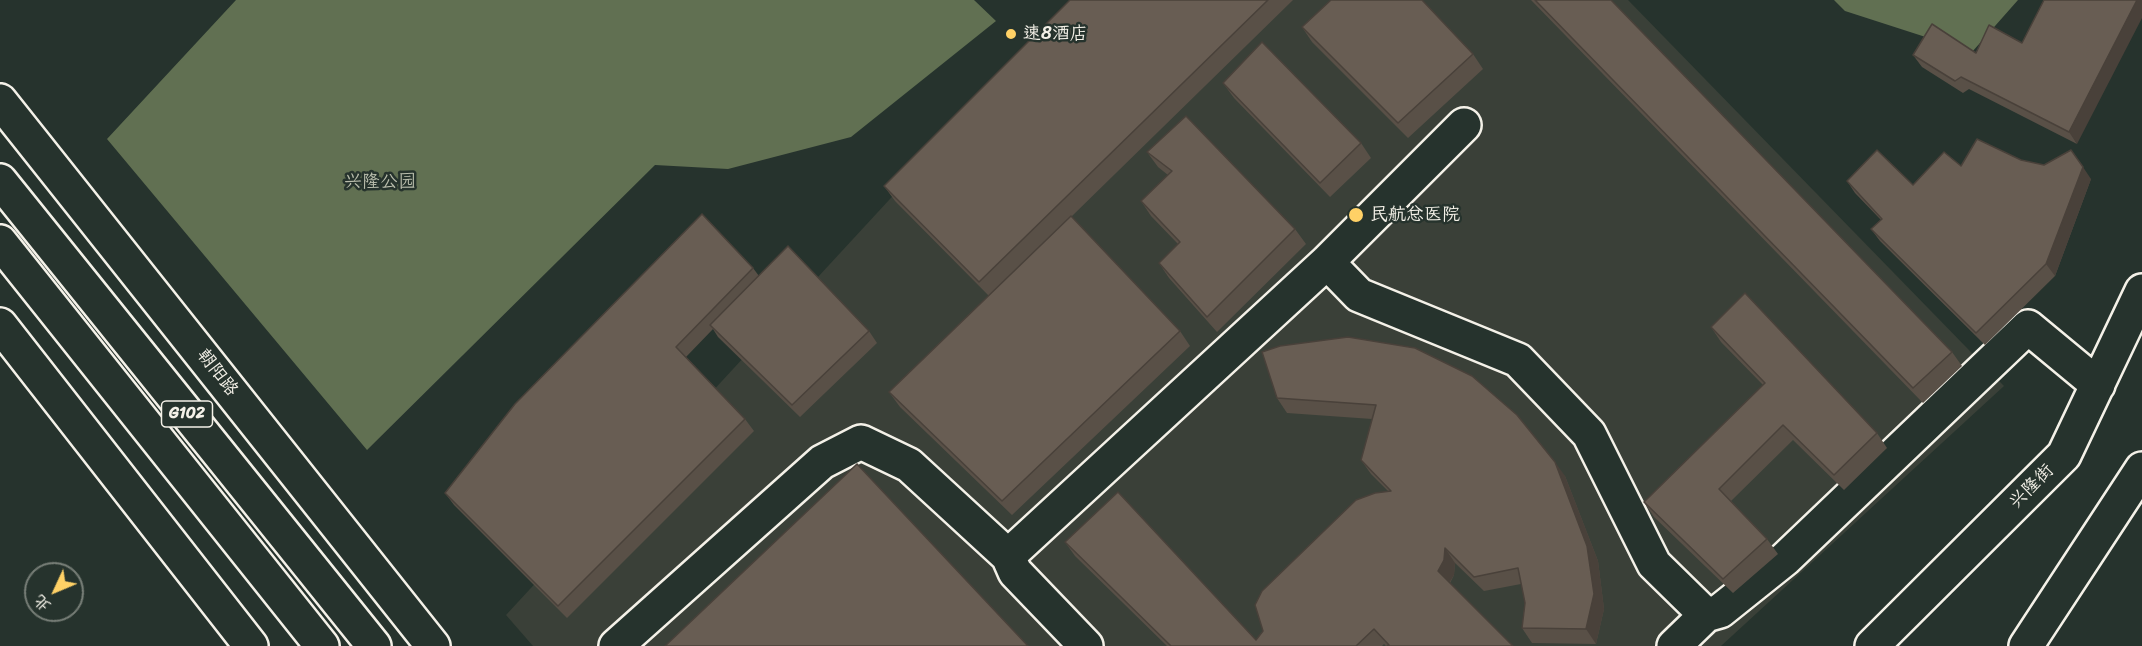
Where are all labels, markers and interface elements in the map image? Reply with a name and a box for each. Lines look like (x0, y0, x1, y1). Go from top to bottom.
place label: 速8酒店 (1023, 23, 1088, 45)
marker: 速8酒店 (1004, 27, 1018, 41)
park label: 兴隆公园 (344, 171, 416, 193)
place label: 民航总医院 (1370, 204, 1460, 226)
marker: 民航总医院 (1347, 206, 1365, 224)
street label: 朝阳路 (192, 345, 242, 401)
road number: G102 (162, 401, 213, 427)
street label: 兴隆街 (2005, 460, 2059, 514)
north arrow (24, 562, 84, 622)
text: 北 (26, 588, 58, 619)

